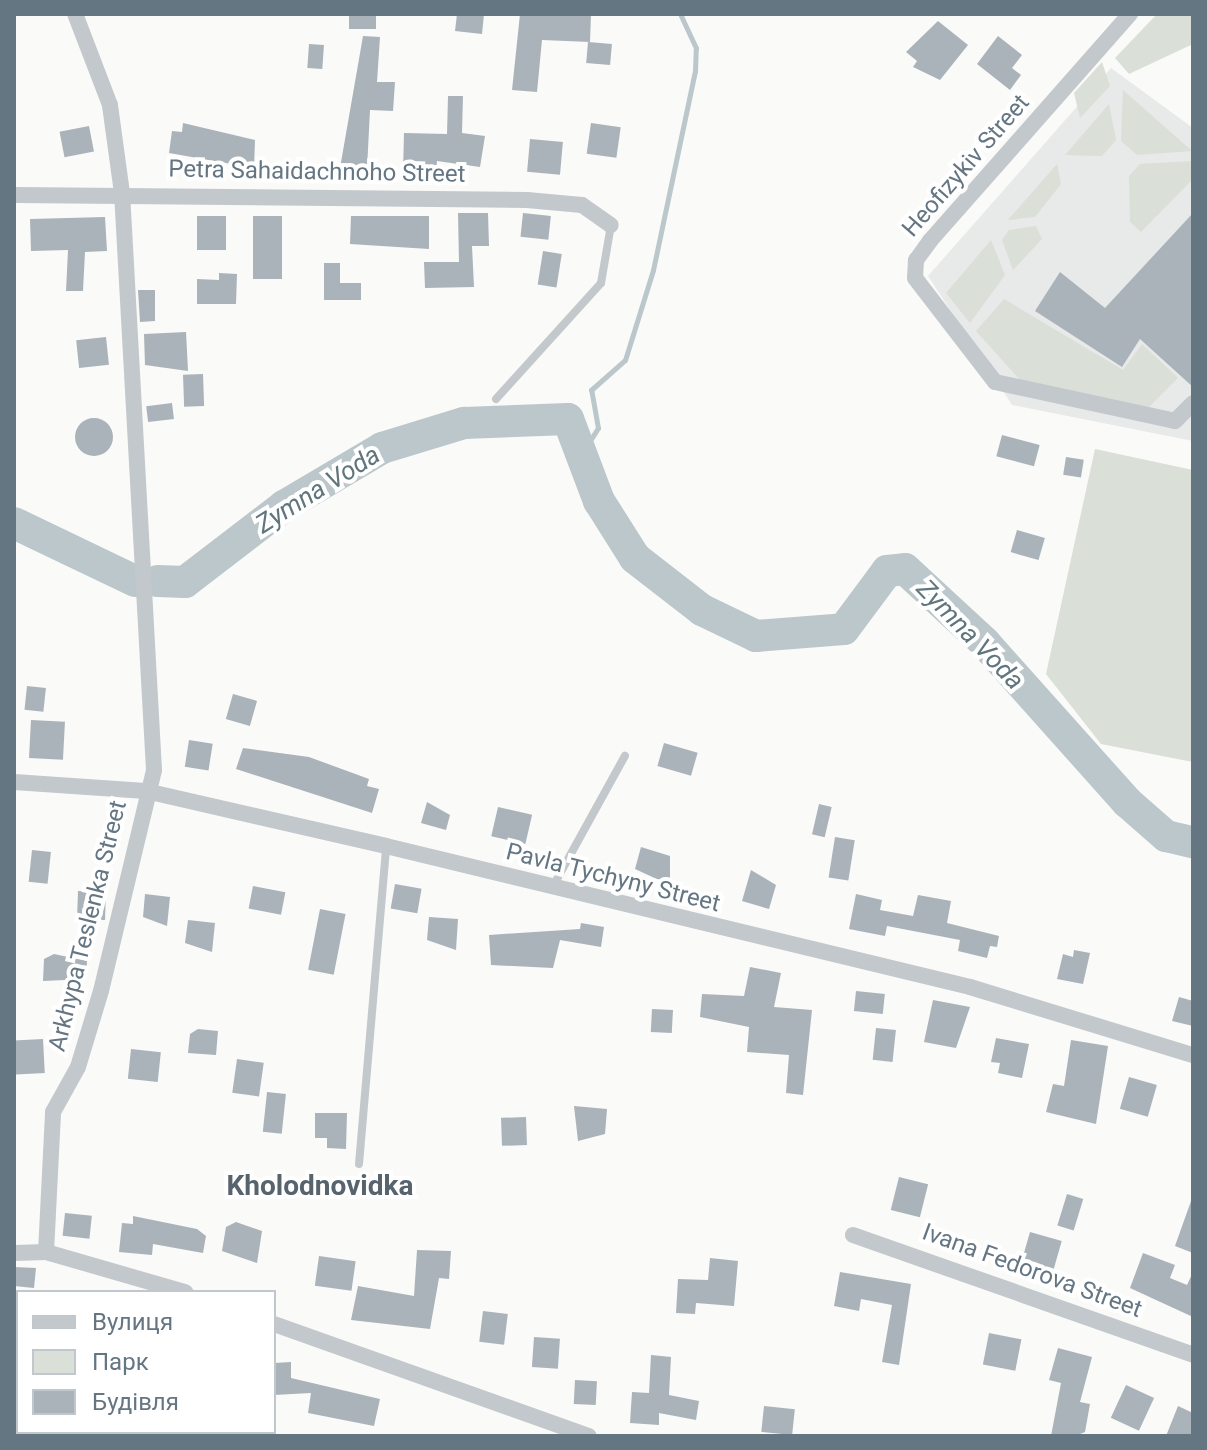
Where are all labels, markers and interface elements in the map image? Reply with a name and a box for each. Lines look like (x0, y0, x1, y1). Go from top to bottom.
street label: Heofizykiv Street (896, 89, 1036, 243)
street label: Petra Sahaidachnoho Street (168, 155, 466, 189)
water label: Zymna Voda (250, 440, 386, 540)
water label: Zymna Voda (910, 574, 1030, 696)
street label: Arkhypa Teslenka Street (43, 798, 133, 1054)
street label: Pavla Tychyny Street (503, 837, 723, 919)
district label: Kholodnovidka (227, 1169, 413, 1203)
street label: Ivana Fedorova Street (918, 1218, 1146, 1324)
legend (16, 1290, 276, 1434)
text: Вулиця (92, 1308, 173, 1336)
text: Парк (92, 1348, 149, 1376)
text: Будівля (92, 1388, 179, 1416)

